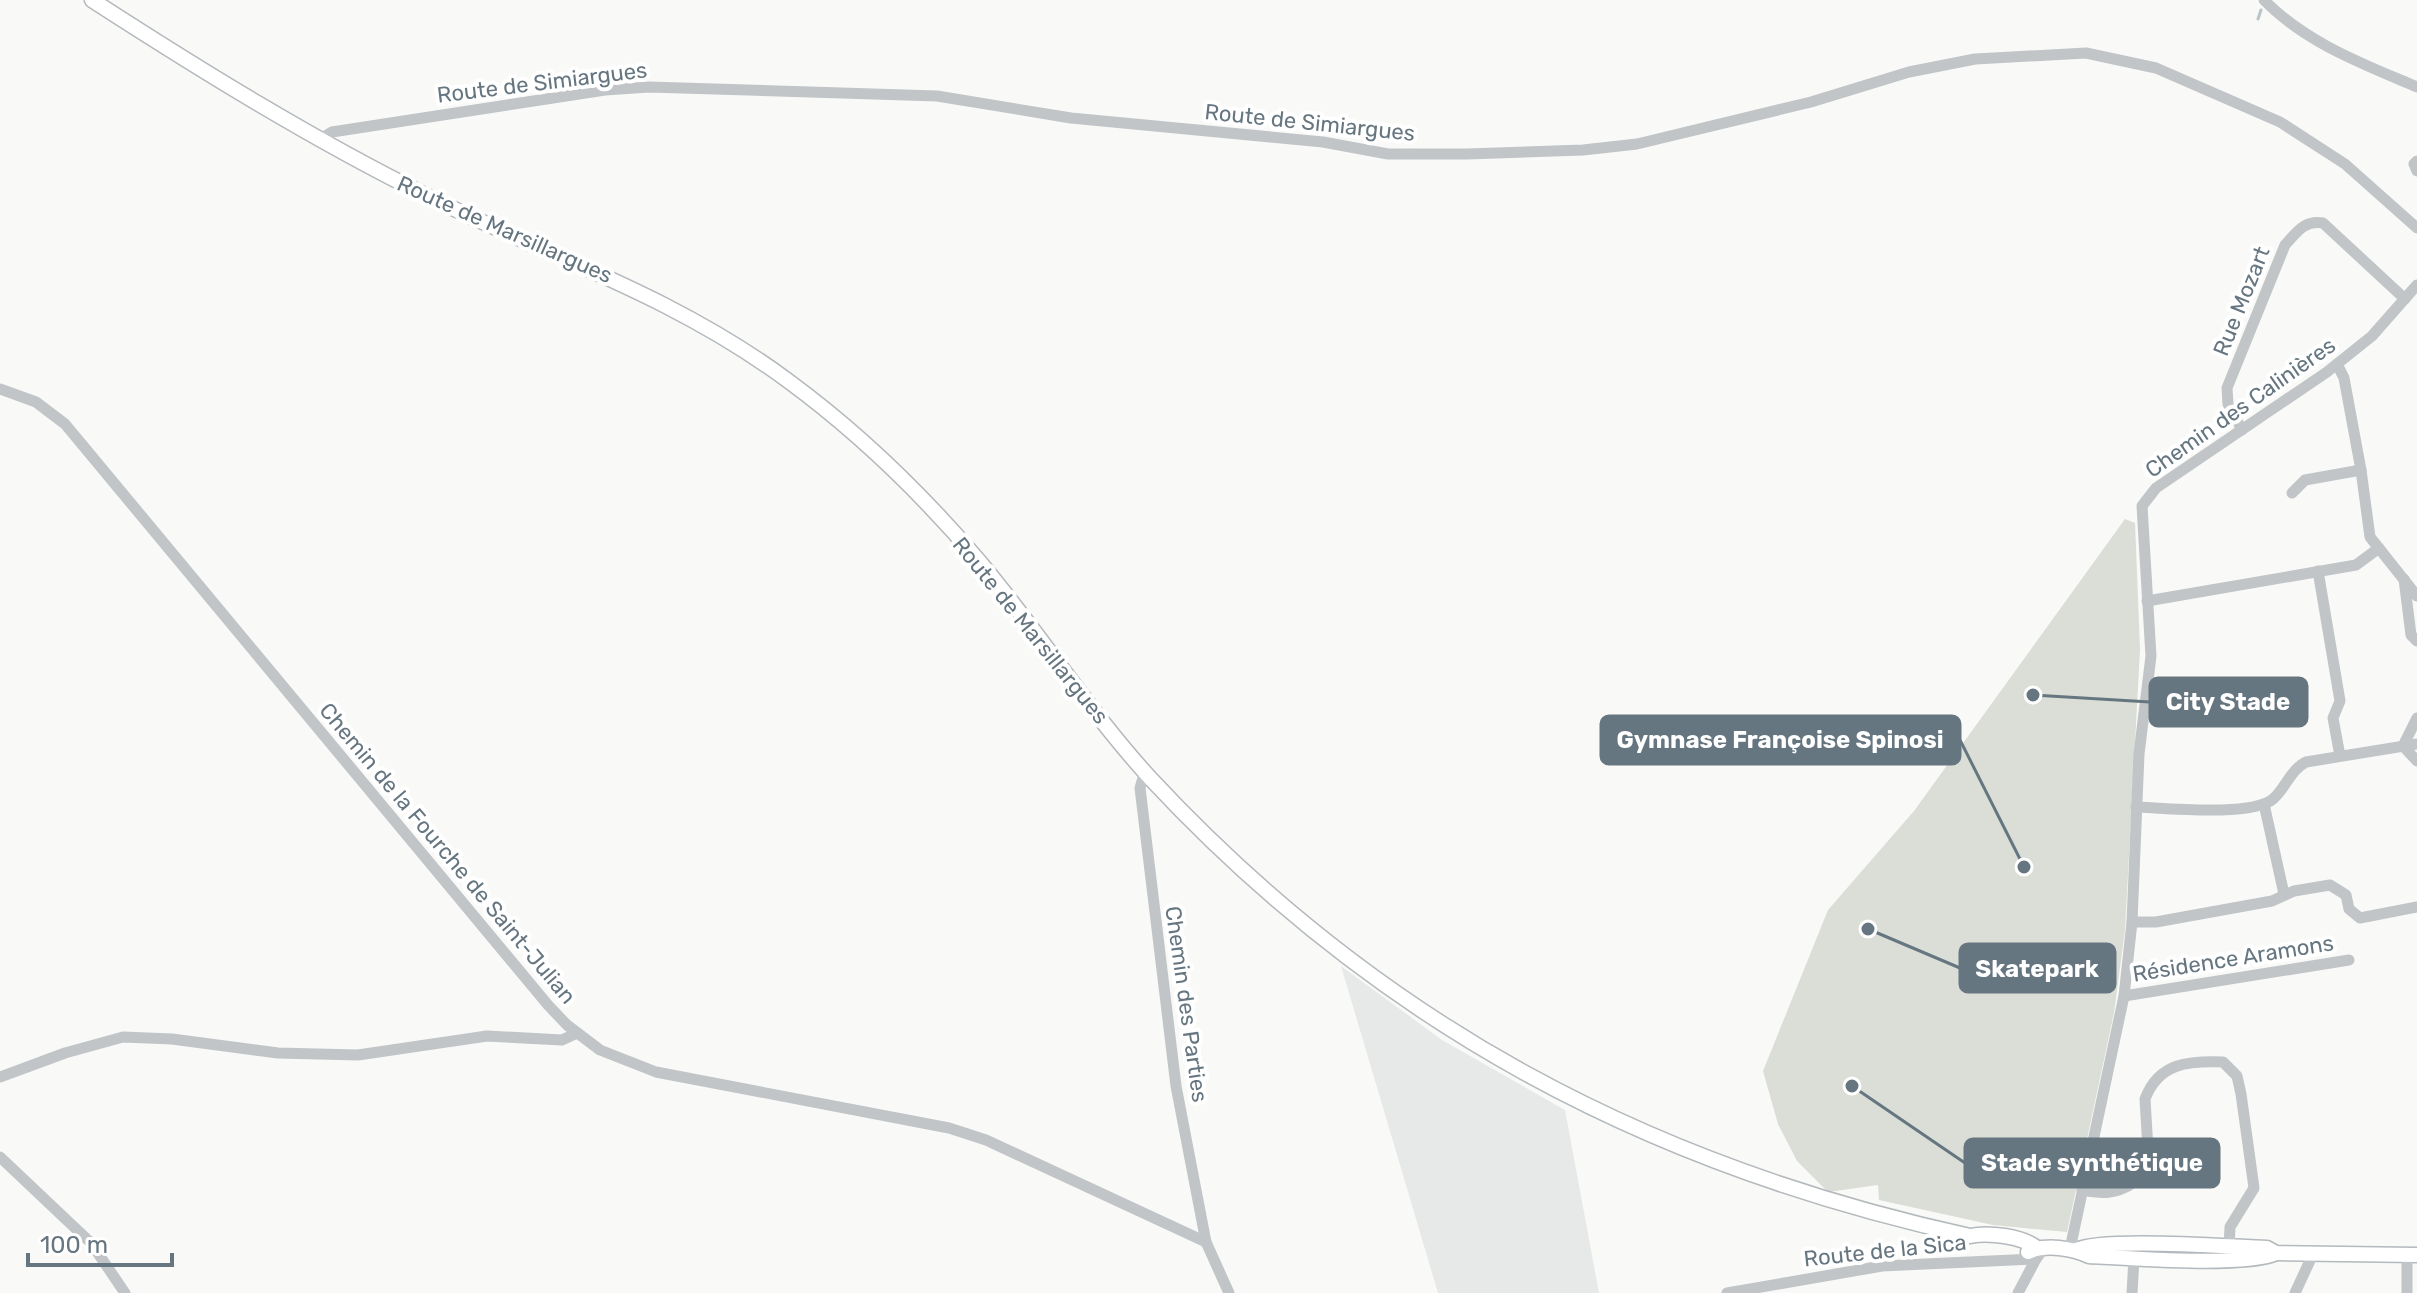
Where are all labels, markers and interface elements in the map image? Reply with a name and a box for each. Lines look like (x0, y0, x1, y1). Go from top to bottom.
street label: Route de Simiargues (436, 56, 649, 109)
street label: Route de Simiargues (1203, 98, 1416, 147)
street label: Route de Marsillargues (393, 170, 617, 289)
street label: Rue Mozart (2207, 242, 2276, 360)
street label: Chemin des Calinières (2140, 332, 2341, 483)
street label: Route de Marsillargues (947, 531, 1114, 729)
callout: City Stade (2150, 678, 2307, 726)
text: City Stade (2166, 688, 2290, 716)
street label: Chemin de la Fourche de Saint-Julian (314, 697, 582, 1009)
callout: Gymnase Françoise Spinosi (1601, 716, 1960, 764)
text: Gymnase Françoise Spinosi (1616, 726, 1944, 754)
street label: Chemin des Parties (1159, 904, 1214, 1104)
street label: Résidence Aramons (2131, 929, 2335, 988)
callout: Skatepark (1960, 944, 2115, 992)
text: Skatepark (1975, 955, 2099, 983)
callout: Stade synthétique (1965, 1139, 2219, 1187)
text: Stade synthétique (1981, 1149, 2203, 1177)
scale bar (28, 1217, 172, 1267)
street label: Route de la Sica (1802, 1229, 1968, 1272)
text: 100 m (40, 1231, 108, 1259)

